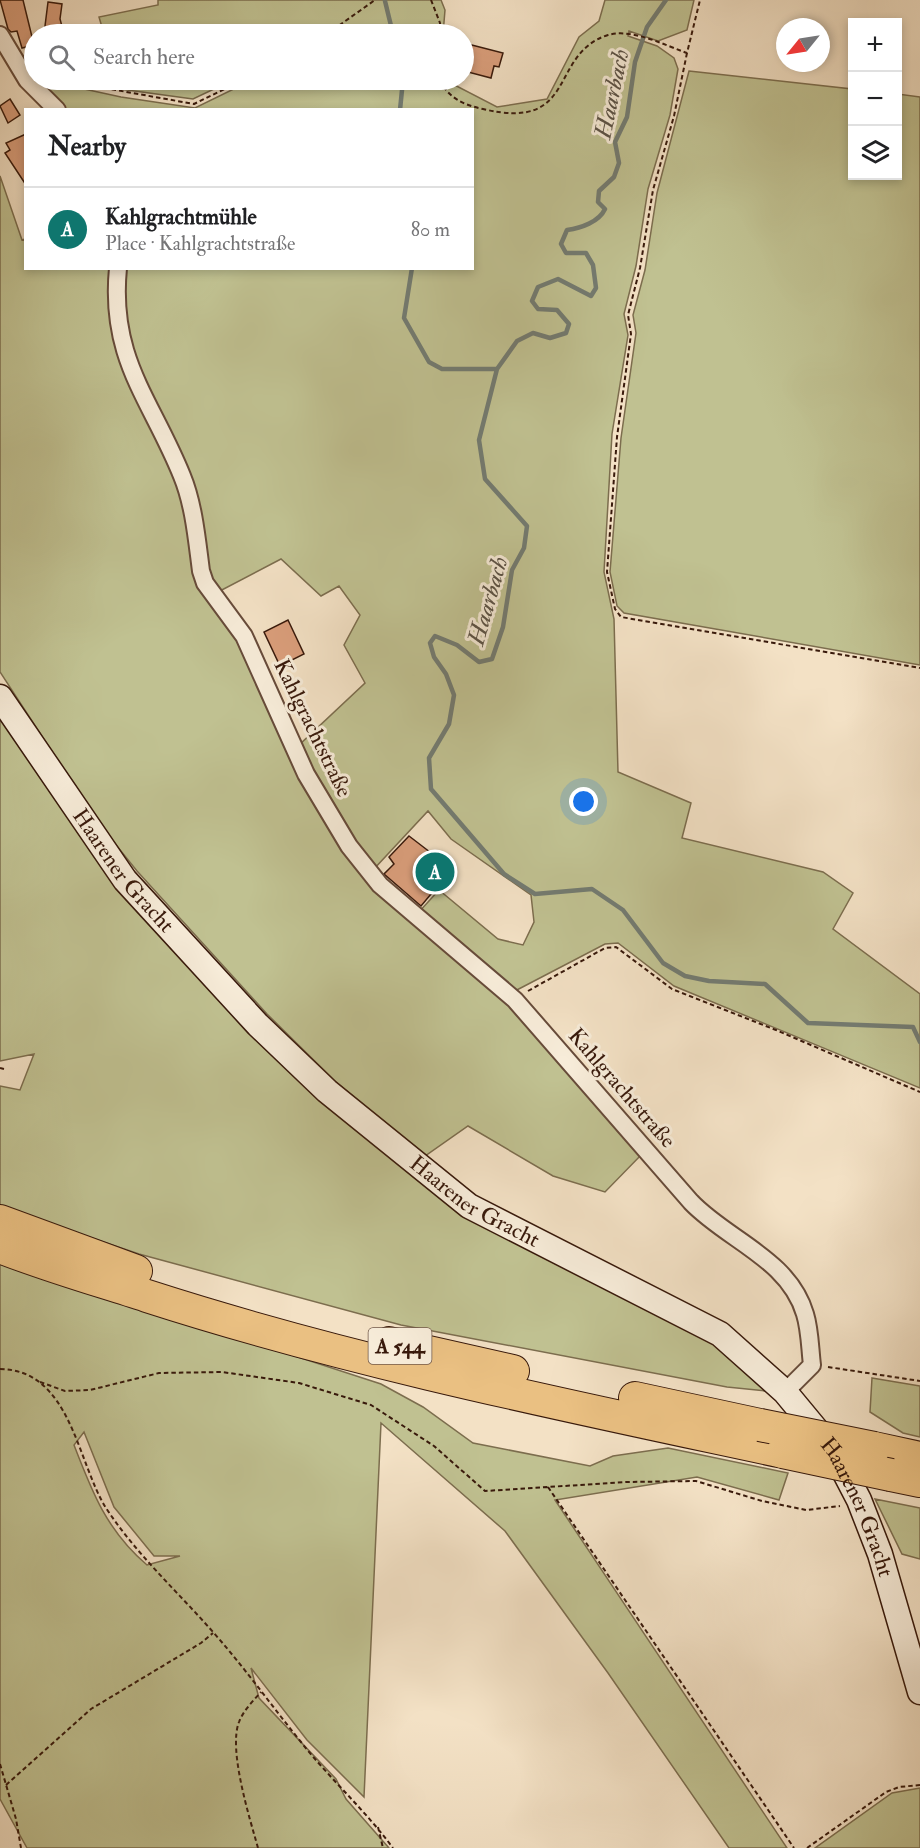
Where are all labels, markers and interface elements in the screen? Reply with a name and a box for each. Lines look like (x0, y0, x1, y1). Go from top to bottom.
north arrow (776, 18, 830, 72)
map controls (848, 18, 902, 180)
button: + (848, 18, 902, 72)
search box (24, 24, 474, 90)
icon: search (45, 41, 78, 74)
text: Search here (93, 43, 195, 71)
water label: Haarbach (587, 46, 637, 143)
button: − (848, 72, 902, 126)
button: layers (848, 126, 902, 180)
text: Nearby (48, 131, 126, 163)
text: Kahlgrachtmühle (105, 203, 257, 231)
text: A (61, 217, 74, 242)
text: 80 m (411, 217, 450, 242)
text: Place · Kahlgrachtstraße (105, 231, 295, 256)
water label: Haarbach (460, 553, 515, 650)
street label: Kahlgrachtstraße (268, 654, 358, 802)
your location (569, 787, 598, 816)
street label: Haarener Gracht (66, 803, 180, 938)
pin: A (416, 850, 454, 894)
street label: Kahlgrachtstraße (562, 1022, 682, 1154)
street label: Haarener Gracht (404, 1149, 544, 1254)
road number: A 544 (368, 1328, 432, 1364)
street label: Haarener Gracht (814, 1431, 900, 1580)

